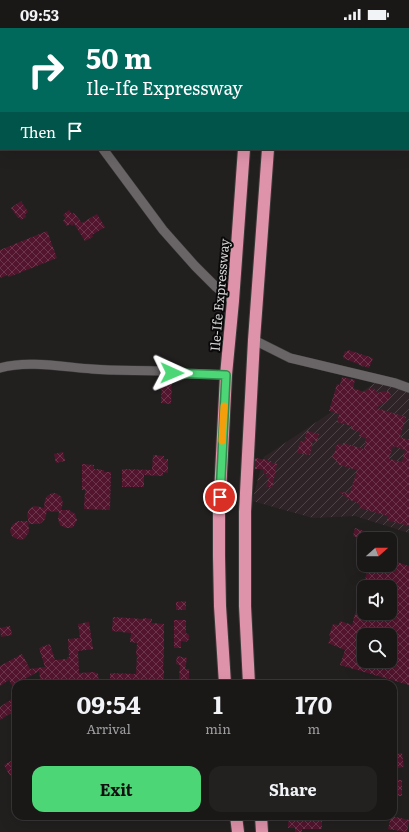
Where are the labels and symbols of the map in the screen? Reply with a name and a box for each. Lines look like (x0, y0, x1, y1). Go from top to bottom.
street label: Ile-Ife Expressway (205, 237, 233, 352)
position arrow (151, 352, 193, 394)
pin (203, 480, 237, 514)
north arrow (357, 532, 397, 572)

